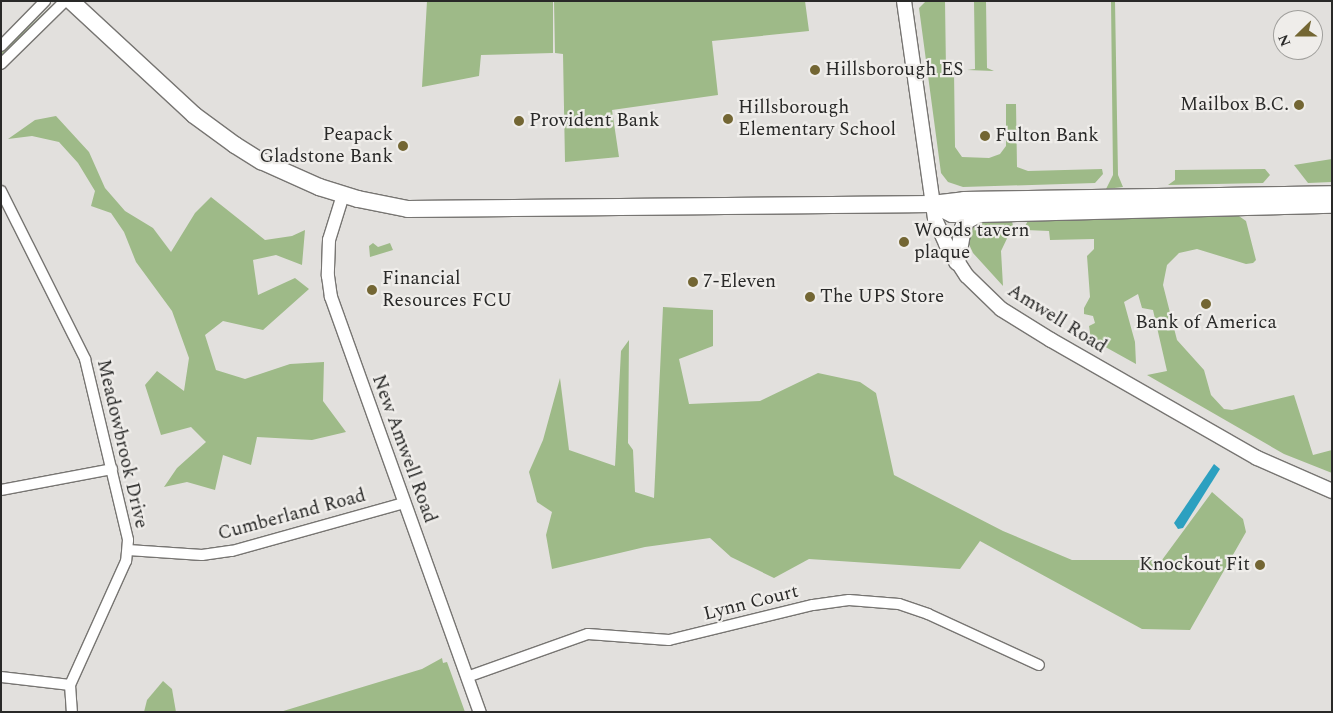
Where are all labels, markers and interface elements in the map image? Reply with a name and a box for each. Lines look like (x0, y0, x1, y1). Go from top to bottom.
north arrow (1273, 10, 1323, 60)
text: N (1273, 31, 1296, 50)
place label: Hillsborough ES (825, 59, 963, 81)
marker: Hillsborough ES (809, 64, 821, 76)
place label: Mailbox B.C. (1180, 94, 1289, 116)
place label: Hillsborough Elementary School (738, 97, 896, 141)
marker: Mailbox B.C. (1293, 99, 1305, 111)
place label: Provident Bank (529, 110, 660, 132)
marker: Hillsborough Elementary School (722, 113, 734, 125)
marker: Provident Bank (513, 115, 525, 127)
place label: Peapack Gladstone Bank (259, 124, 393, 168)
place label: Fulton Bank (995, 125, 1099, 147)
marker: Fulton Bank (979, 130, 991, 142)
marker: Peapack Gladstone Bank (397, 140, 409, 152)
place label: Woods tavern plaque (914, 220, 1029, 264)
marker: Woods tavern plaque (898, 236, 910, 248)
place label: Financial Resources FCU (382, 268, 512, 312)
place label: 7-Eleven (703, 271, 776, 293)
marker: 7-Eleven (687, 276, 699, 288)
street label: Amwell Road (1003, 279, 1111, 359)
marker: Financial Resources FCU (366, 284, 378, 296)
place label: The UPS Store (820, 286, 944, 308)
marker: The UPS Store (804, 291, 816, 303)
marker: Bank of America (1200, 298, 1212, 310)
place label: Bank of America (1135, 312, 1277, 334)
street label: Meadowbrook Drive (91, 357, 153, 531)
street label: New Amwell Road (367, 372, 441, 526)
street label: Cumberland Road (216, 484, 368, 546)
place label: Knockout Fit (1139, 554, 1250, 576)
marker: Knockout Fit (1254, 559, 1266, 571)
street label: Lynn Court (701, 580, 801, 626)

